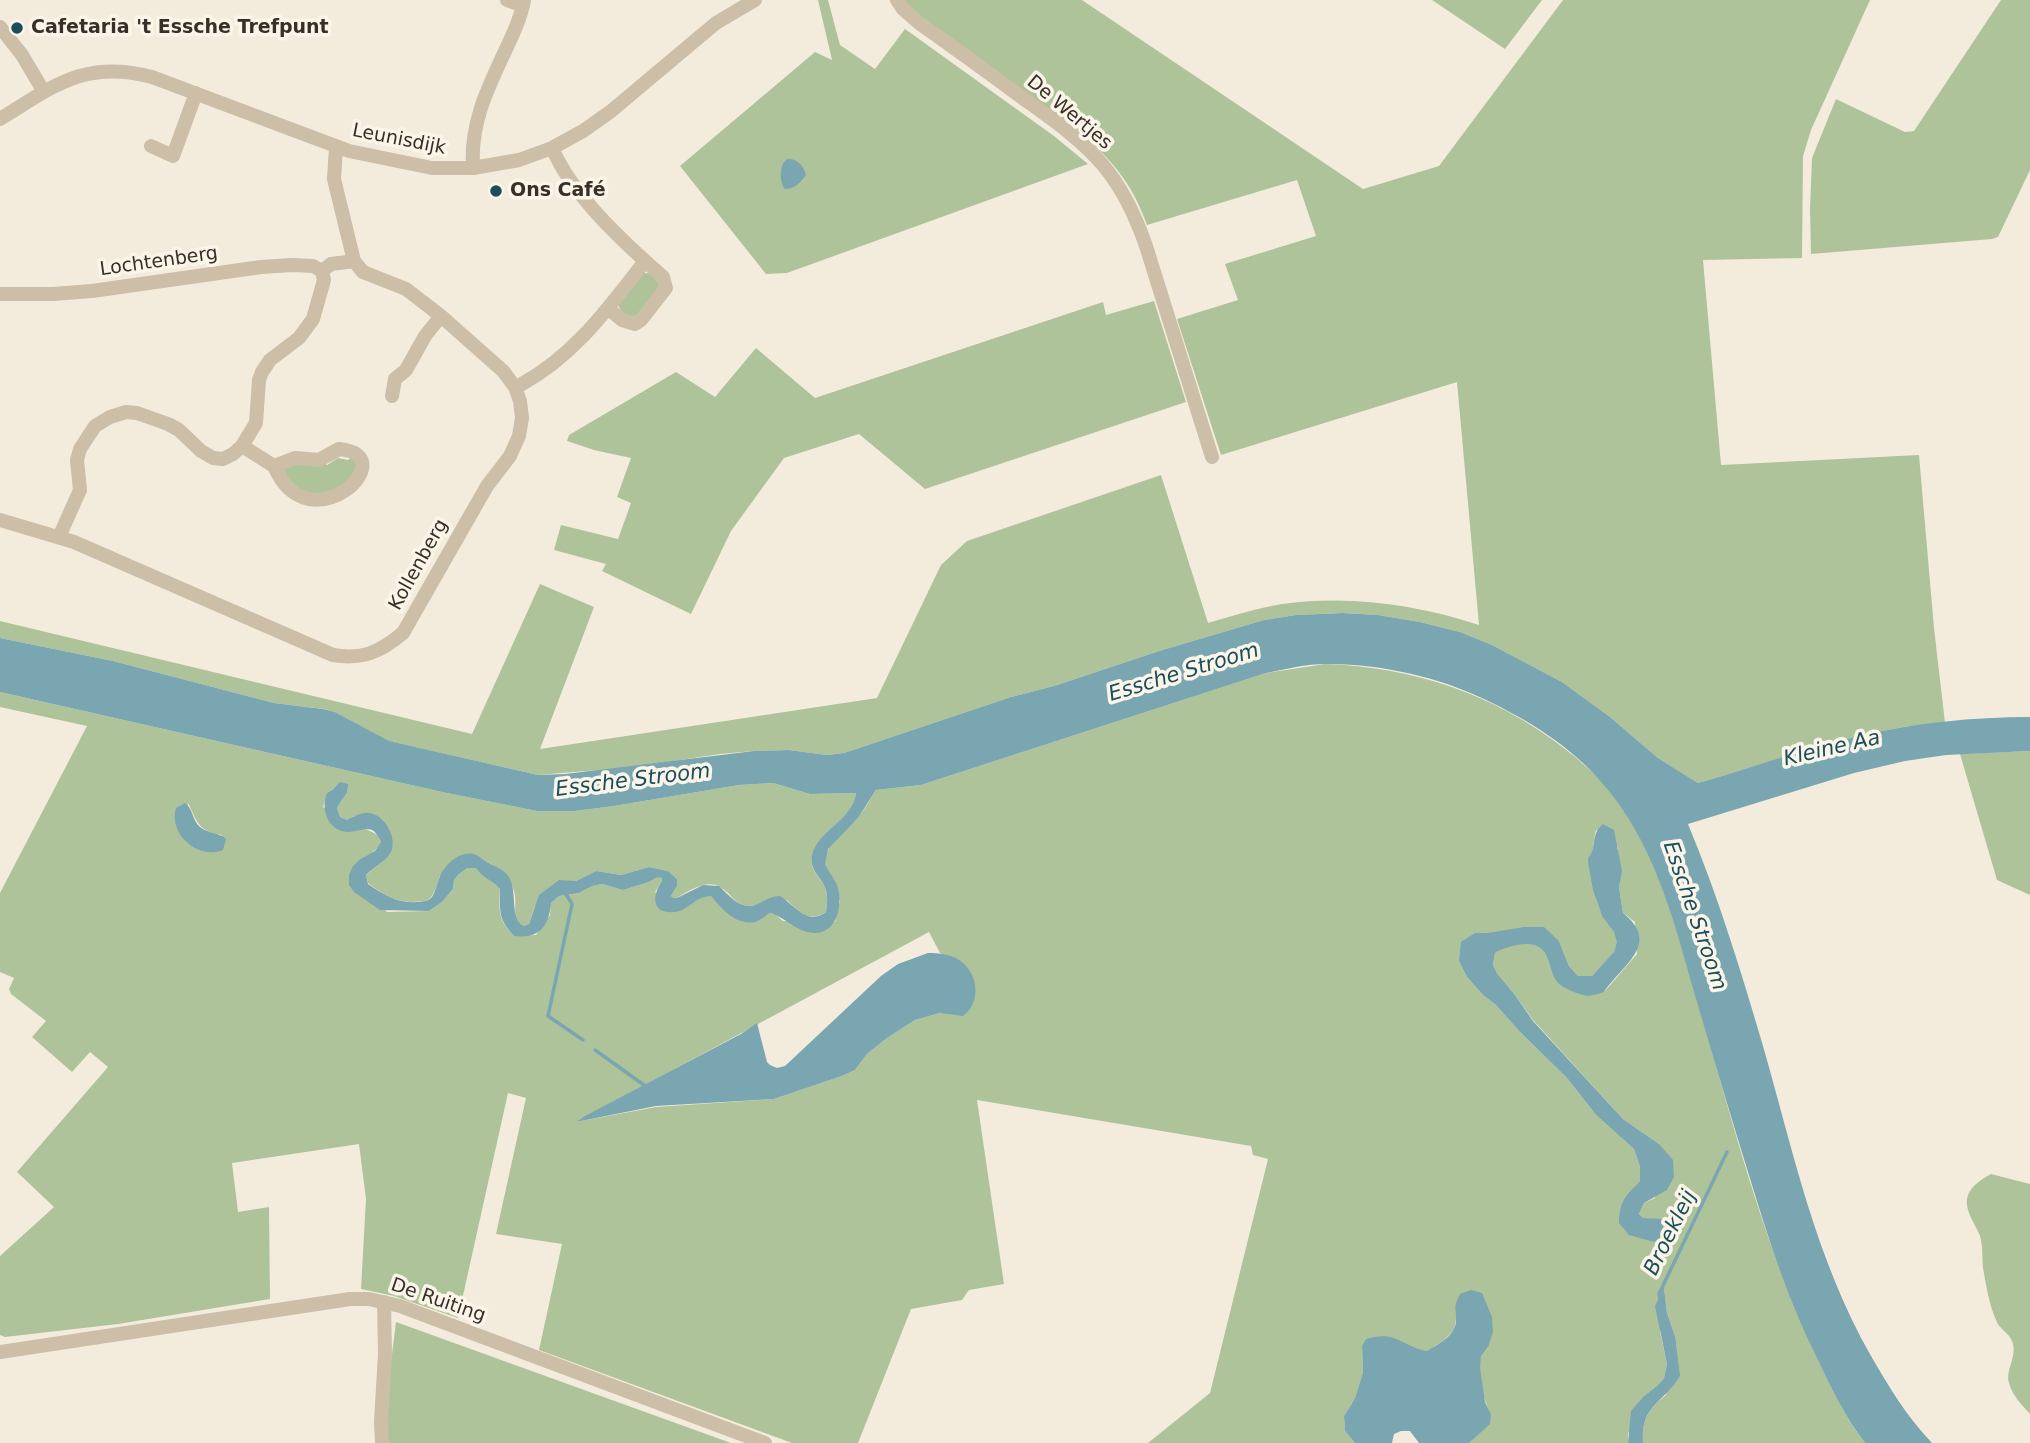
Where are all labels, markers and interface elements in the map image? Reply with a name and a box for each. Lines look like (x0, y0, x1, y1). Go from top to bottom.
place label: Cafetaria 't Essche Trefpunt (31, 17, 329, 39)
marker: Cafetaria 't Essche Trefpunt (9, 20, 25, 36)
street label: De Wertjes (1022, 71, 1116, 155)
street label: Leunisdijk (350, 120, 448, 160)
place label: Ons Café (510, 180, 606, 202)
marker: Ons Café (488, 183, 504, 199)
street label: Lochtenberg (99, 242, 219, 282)
street label: Kollenberg (385, 515, 453, 615)
water label: Essche Stroom (1106, 638, 1262, 708)
water label: Kleine Aa (1781, 726, 1883, 772)
water label: Essche Stroom (554, 759, 712, 803)
water label: Essche Stroom (1657, 838, 1731, 994)
water label: Broekleij (1640, 1186, 1702, 1280)
street label: De Ruiting (388, 1274, 488, 1328)

